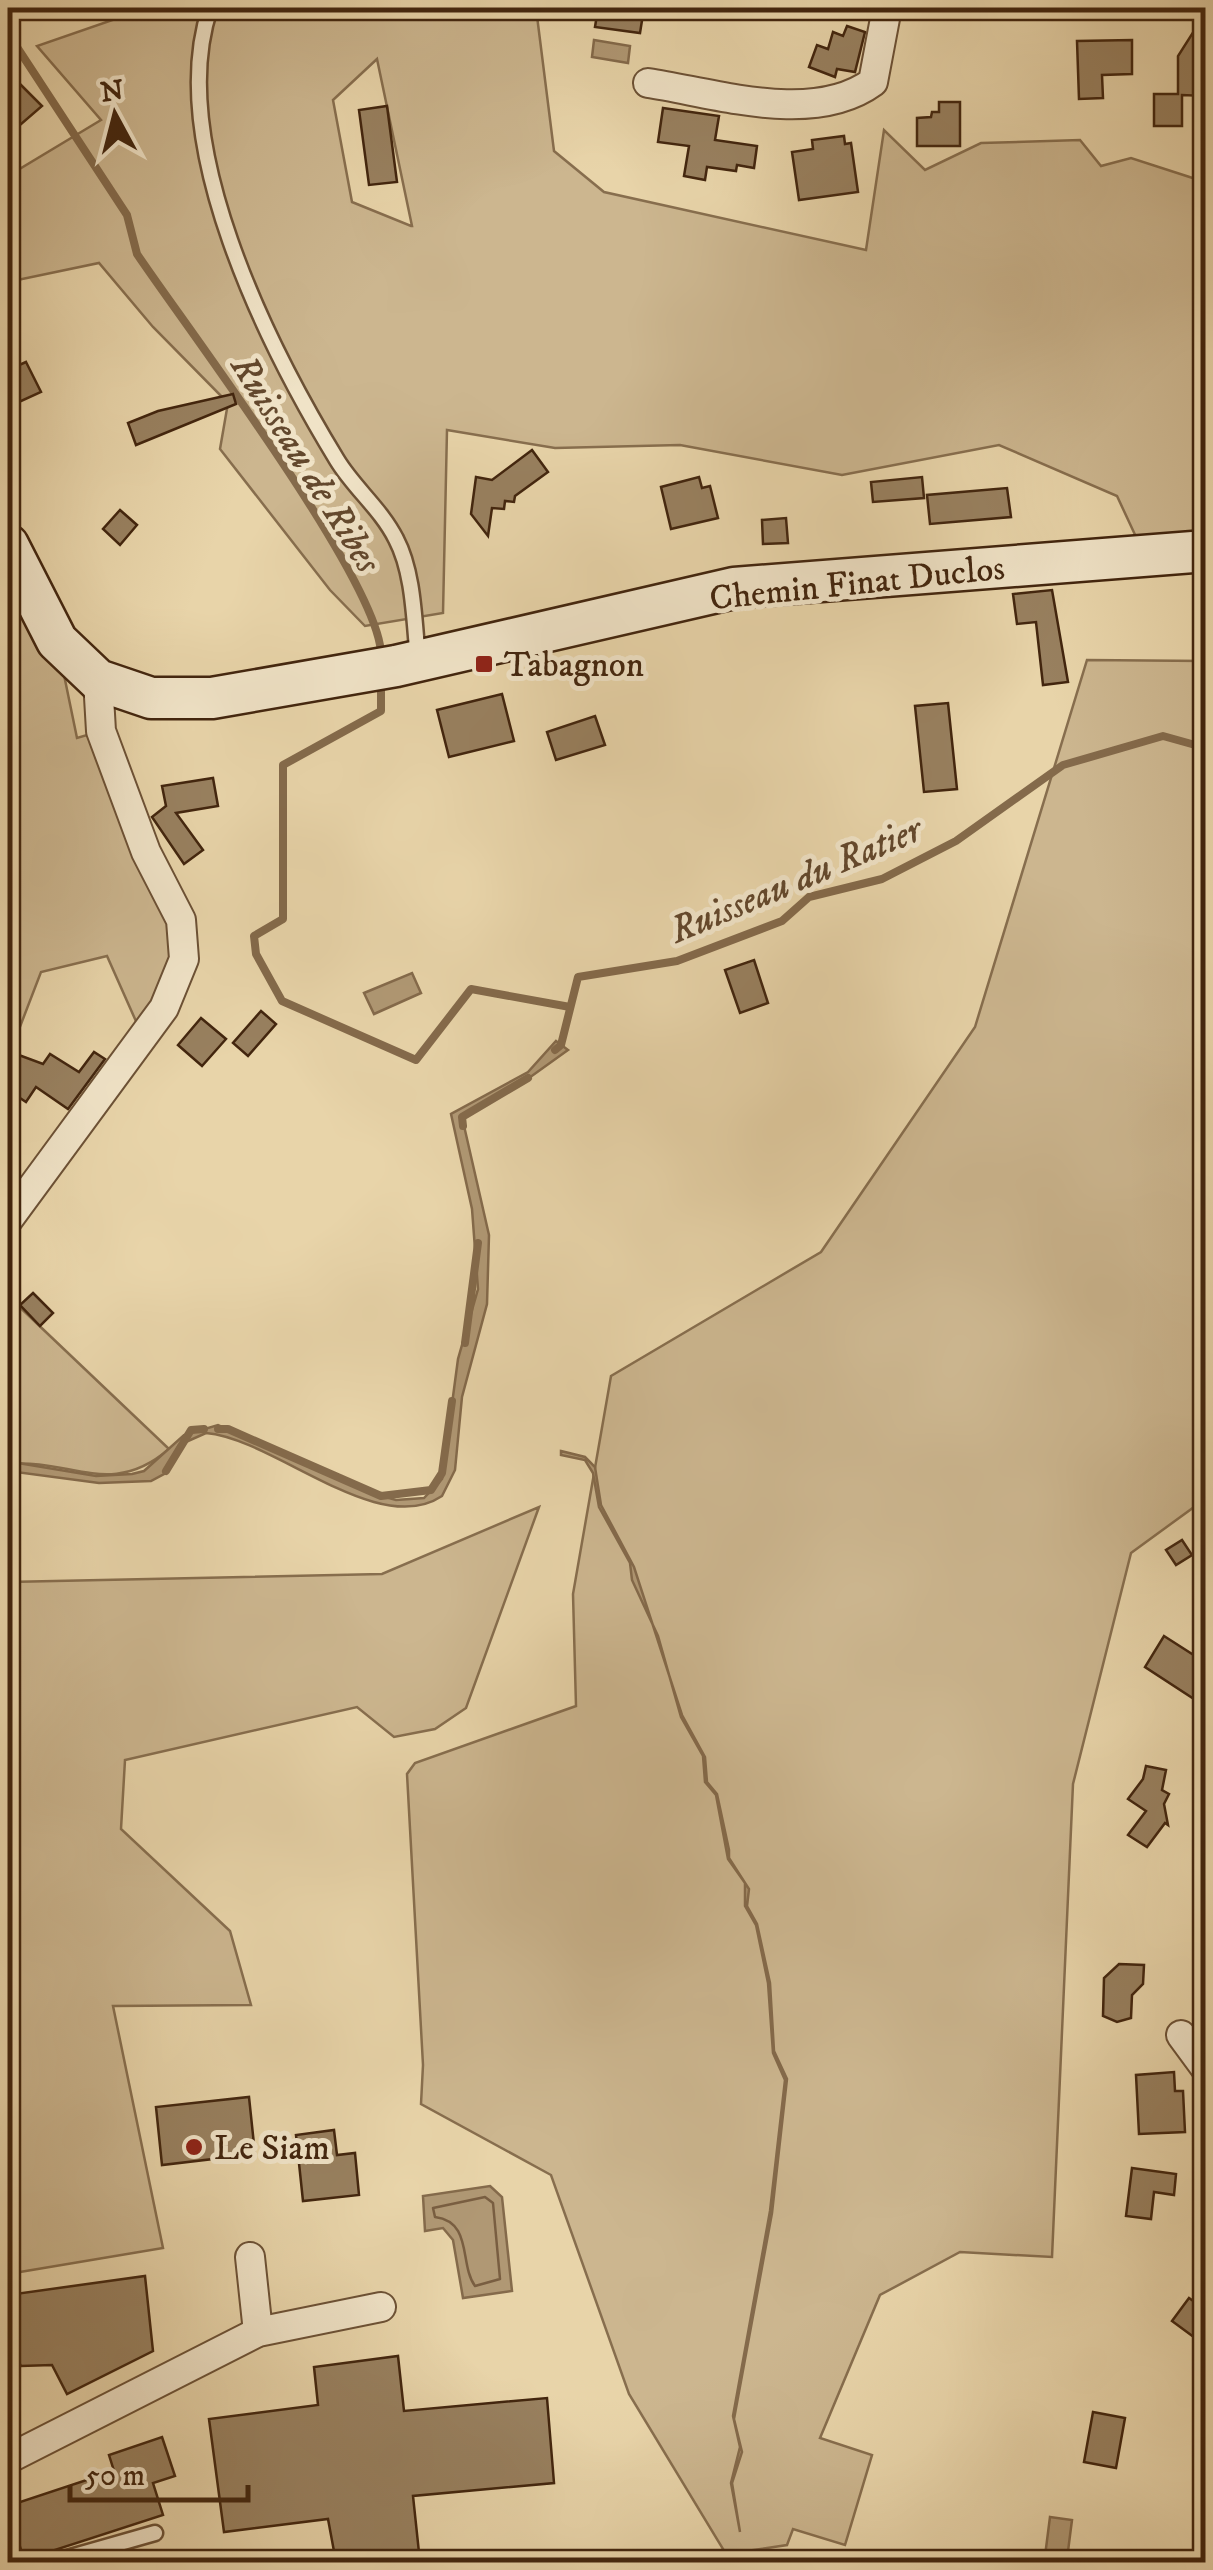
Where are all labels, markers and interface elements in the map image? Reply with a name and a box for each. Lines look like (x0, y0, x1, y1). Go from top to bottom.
north arrow (65, 65, 165, 165)
text: N (99, 73, 126, 110)
water label: Ruisseau de Ribes (219, 345, 392, 583)
street label: Chemin Finat Duclos (707, 547, 1007, 621)
place label: Tabagnon (504, 644, 644, 688)
marker: Tabagnon (473, 653, 495, 675)
water label: Ruisseau du Ratier (662, 805, 932, 956)
place label: Le Siam (214, 2127, 330, 2171)
marker: Le Siam (183, 2136, 205, 2158)
scale bar (70, 2440, 248, 2502)
text: 50 m (85, 2458, 145, 2495)

